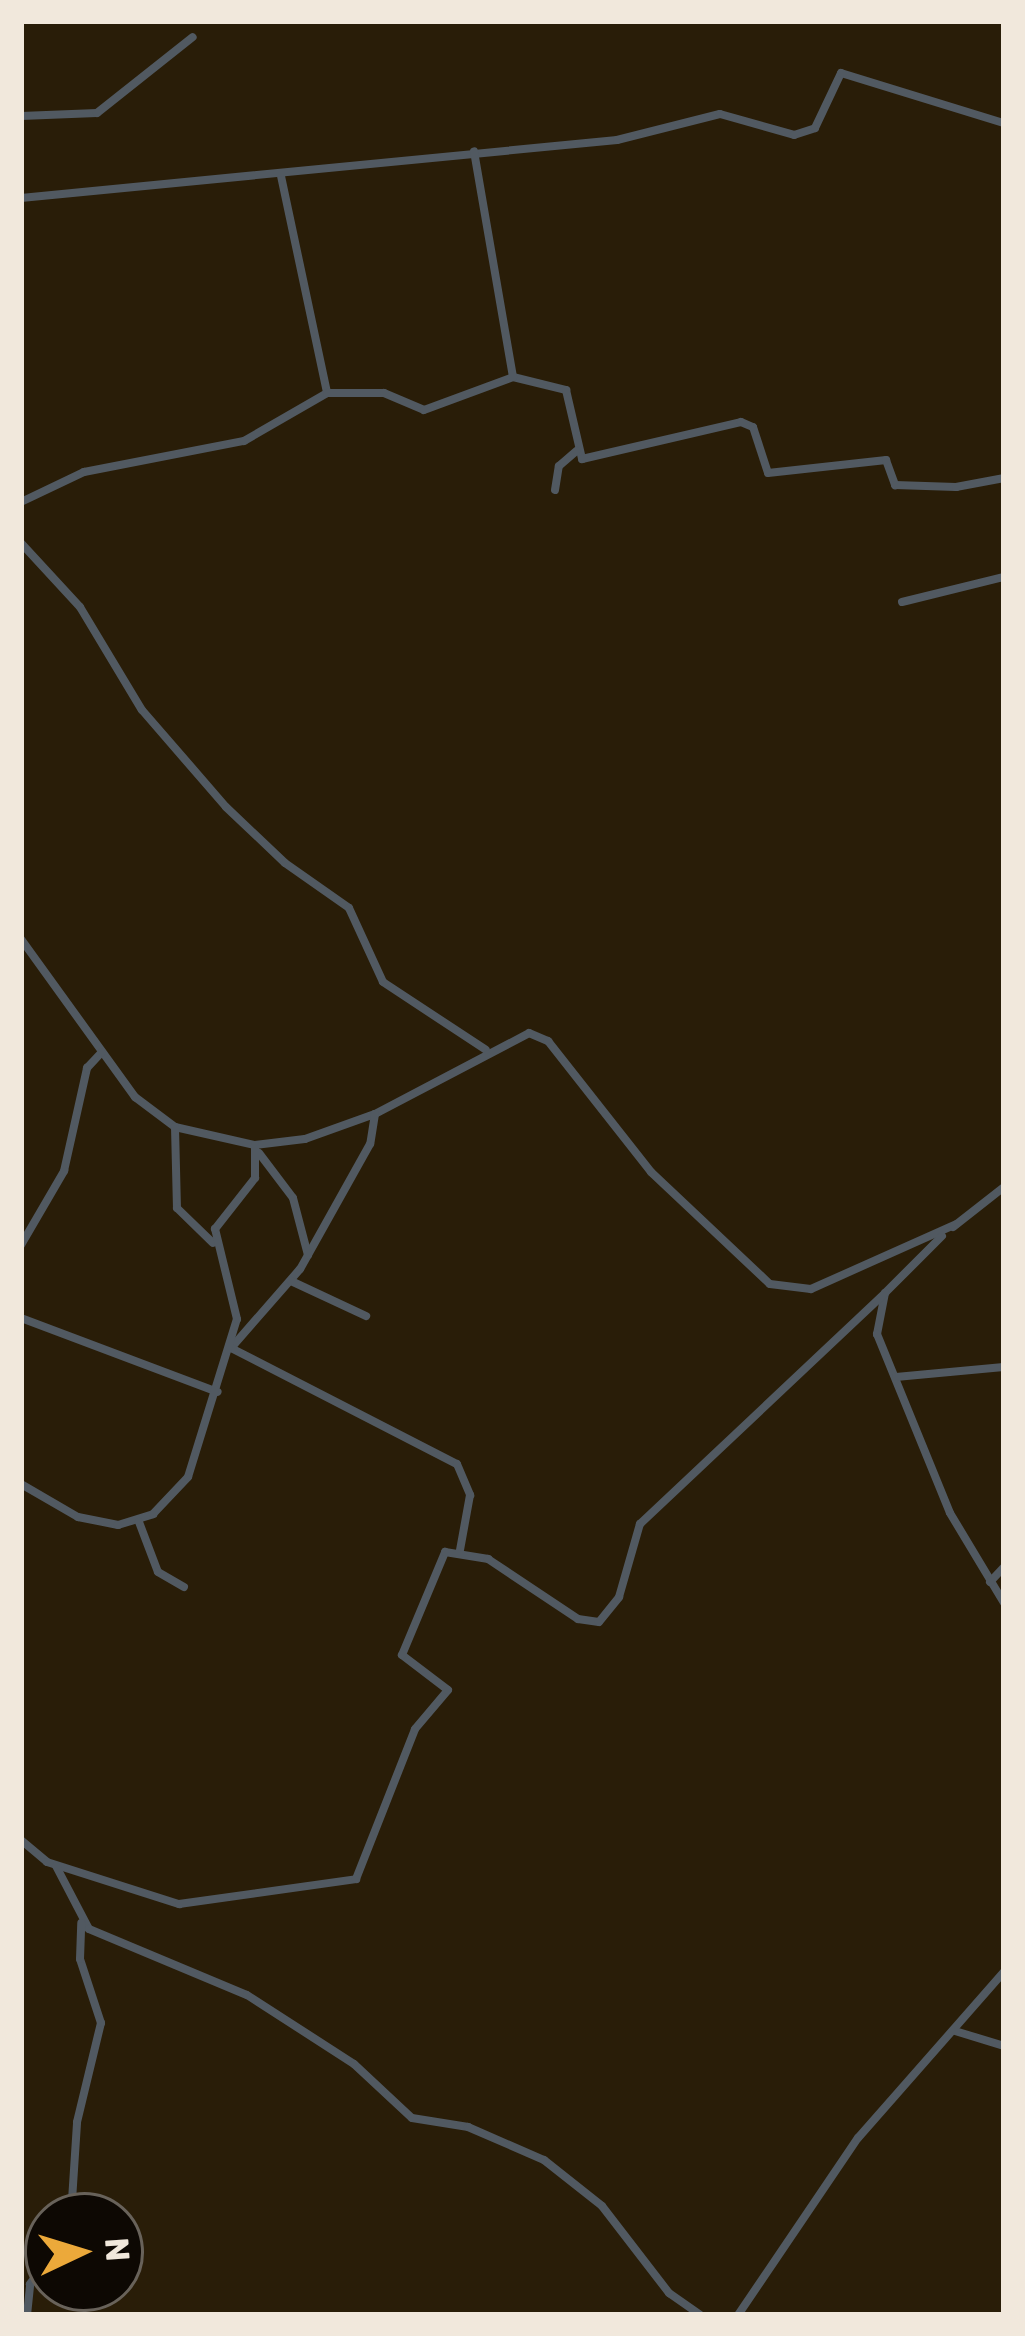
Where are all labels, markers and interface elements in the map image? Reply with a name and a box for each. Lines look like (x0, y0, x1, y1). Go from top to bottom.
north arrow (24, 2192, 144, 2312)
text: N (97, 2236, 138, 2263)

